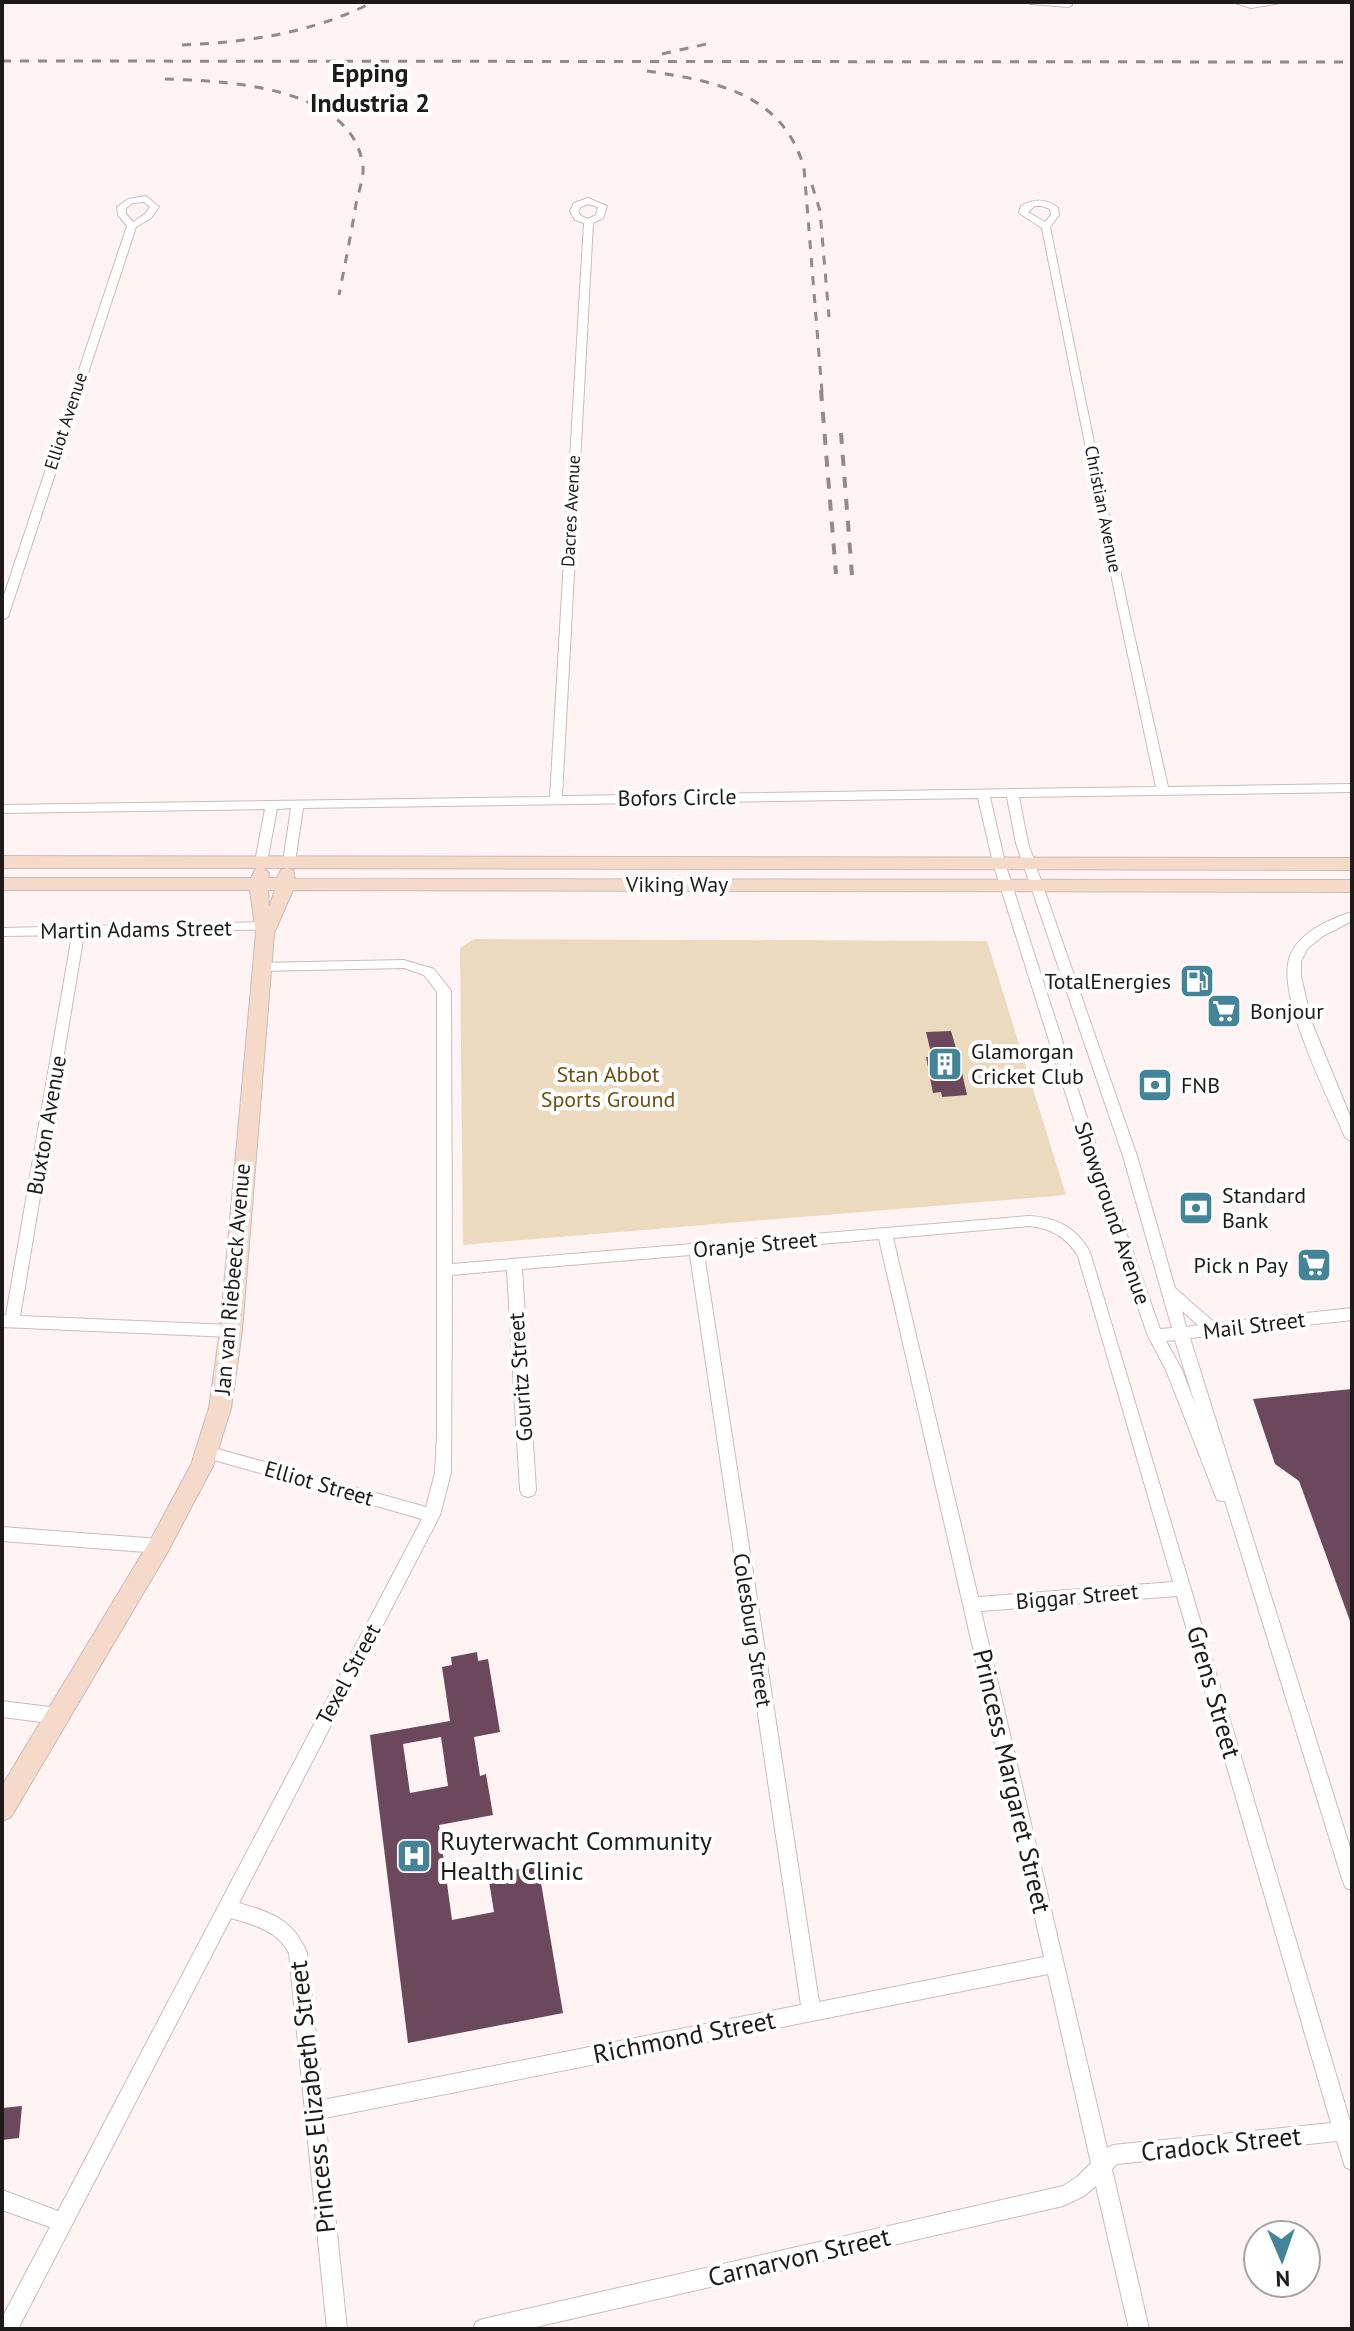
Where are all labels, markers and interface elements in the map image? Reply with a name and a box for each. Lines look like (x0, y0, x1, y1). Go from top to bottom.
district label: Epping Industria 2 (310, 56, 430, 119)
street label: Elliot Avenue (39, 369, 92, 473)
street label: Christian Avenue (1080, 443, 1127, 574)
street label: Dacres Avenue (556, 454, 585, 568)
street label: Bofors Circle (617, 782, 737, 812)
street label: Viking Way (625, 870, 729, 898)
street label: Martin Adams Street (40, 913, 233, 945)
fuel station icon: TotalEnergies (1178, 962, 1216, 1000)
place label: TotalEnergies (1044, 967, 1171, 995)
supermarket icon: Bonjour (1205, 992, 1243, 1030)
place label: Bonjour (1250, 997, 1324, 1025)
place label: Glamorgan Cricket Club (971, 1037, 1084, 1090)
building icon: Glamorgan Cricket Club (926, 1045, 964, 1083)
street label: Buxton Avenue (20, 1053, 72, 1197)
park label: Stan Abbot Sports Ground (541, 1060, 675, 1113)
bank icon: FNB (1136, 1066, 1174, 1104)
place label: FNB (1181, 1071, 1220, 1099)
street label: Showground Avenue (1069, 1118, 1157, 1308)
street label: Jan van Riebeeck Avenue (208, 1162, 256, 1397)
place label: Standard Bank (1222, 1181, 1306, 1234)
bank icon: Standard Bank (1177, 1189, 1215, 1227)
street label: Oranje Street (692, 1225, 819, 1263)
supermarket icon: Pick n Pay (1295, 1246, 1333, 1284)
place label: Pick n Pay (1194, 1251, 1289, 1279)
street label: Mail Street (1201, 1305, 1307, 1345)
street label: Gouritz Street (501, 1311, 538, 1442)
street label: Elliot Street (261, 1454, 377, 1512)
street label: Colesburg Street (727, 1551, 779, 1710)
street label: Biggar Street (1015, 1577, 1140, 1615)
street label: Texel Street (310, 1618, 387, 1729)
street label: Grens Street (1180, 1622, 1249, 1762)
street label: Princess Margaret Street (966, 1646, 1059, 1916)
place label: Ruyterwacht Community Health Clinic (440, 1824, 712, 1887)
hospital icon: Ruyterwacht Community Health Clinic (395, 1837, 433, 1875)
street label: Princess Elizabeth Street (281, 1959, 342, 2235)
street label: Richmond Street (590, 2003, 778, 2070)
street label: Cradock Street (1139, 2119, 1303, 2168)
street label: Carnarvon Street (705, 2219, 893, 2293)
north arrow (1242, 2219, 1322, 2299)
text: N (1275, 2265, 1290, 2293)

